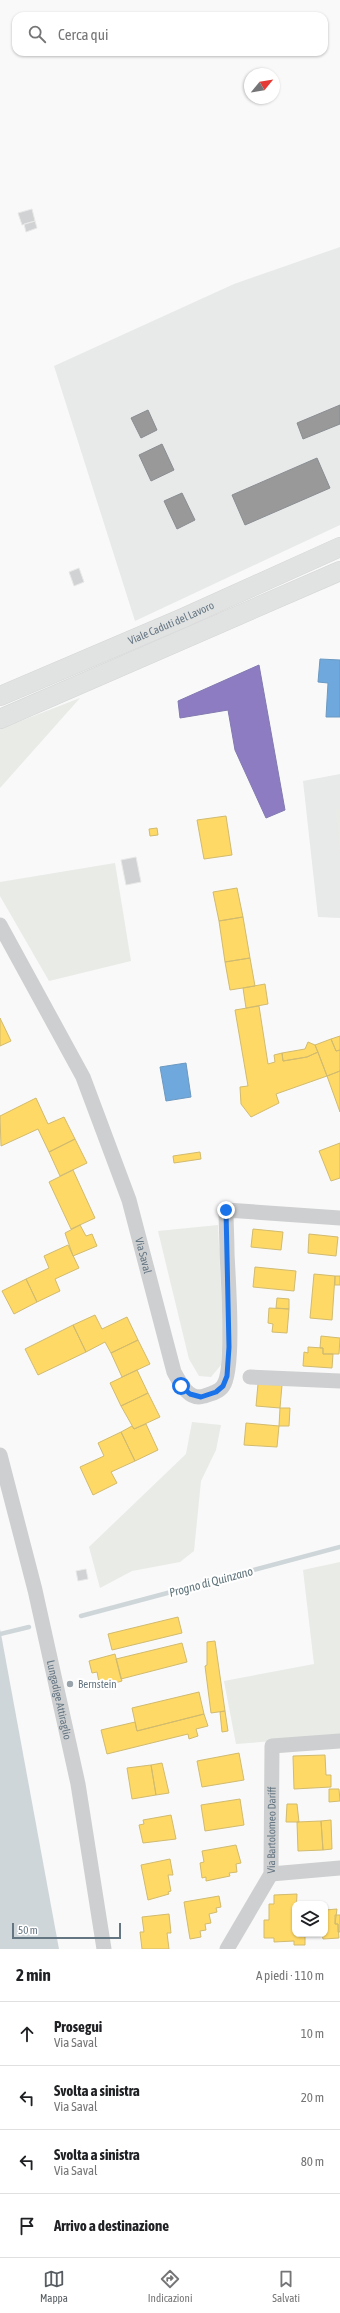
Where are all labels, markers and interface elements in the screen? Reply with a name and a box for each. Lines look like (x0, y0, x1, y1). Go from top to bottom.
search box (12, 12, 328, 56)
icon: search (26, 23, 48, 45)
text: Cerca qui (58, 26, 108, 43)
north arrow (244, 68, 280, 104)
street label: Viale Caduti del Lavoro (126, 599, 216, 647)
route end (217, 1201, 235, 1219)
street label: Via Saval (133, 1236, 154, 1275)
route start (172, 1377, 190, 1395)
water label: Progno di Quinzano (168, 1564, 255, 1600)
street label: Lungadige Attiraglio (45, 1659, 74, 1741)
place label: Bernstein (78, 1678, 117, 1690)
marker: Bernstein (65, 1679, 75, 1689)
street label: Via Bartolomeo Dariff (265, 1786, 278, 1873)
map controls (292, 1901, 328, 1937)
button: layers (292, 1901, 328, 1937)
scale bar (12, 1921, 121, 1940)
text: 50 m (18, 1924, 38, 1936)
text: 2 min (16, 1965, 51, 1985)
text: A piedi · 110 m (256, 1968, 324, 1983)
text: Prosegui (54, 2018, 102, 2035)
icon: ahead (16, 2023, 38, 2045)
text: 10 m (301, 2026, 324, 2041)
text: Via Saval (54, 2035, 97, 2050)
text: Svolta a sinistra (54, 2082, 140, 2099)
icon: left (16, 2087, 38, 2109)
text: 20 m (301, 2090, 324, 2105)
text: Via Saval (54, 2099, 97, 2114)
text: Svolta a sinistra (54, 2146, 140, 2163)
icon: left (16, 2151, 38, 2173)
text: 80 m (301, 2154, 324, 2169)
text: Via Saval (54, 2163, 97, 2178)
icon: arrive (16, 2215, 38, 2237)
text: Arrivo a destinazione (54, 2217, 169, 2234)
tab: Mappa (40, 2268, 68, 2304)
tab: Indicazioni (148, 2268, 192, 2304)
tab: Salvati (272, 2268, 300, 2304)

